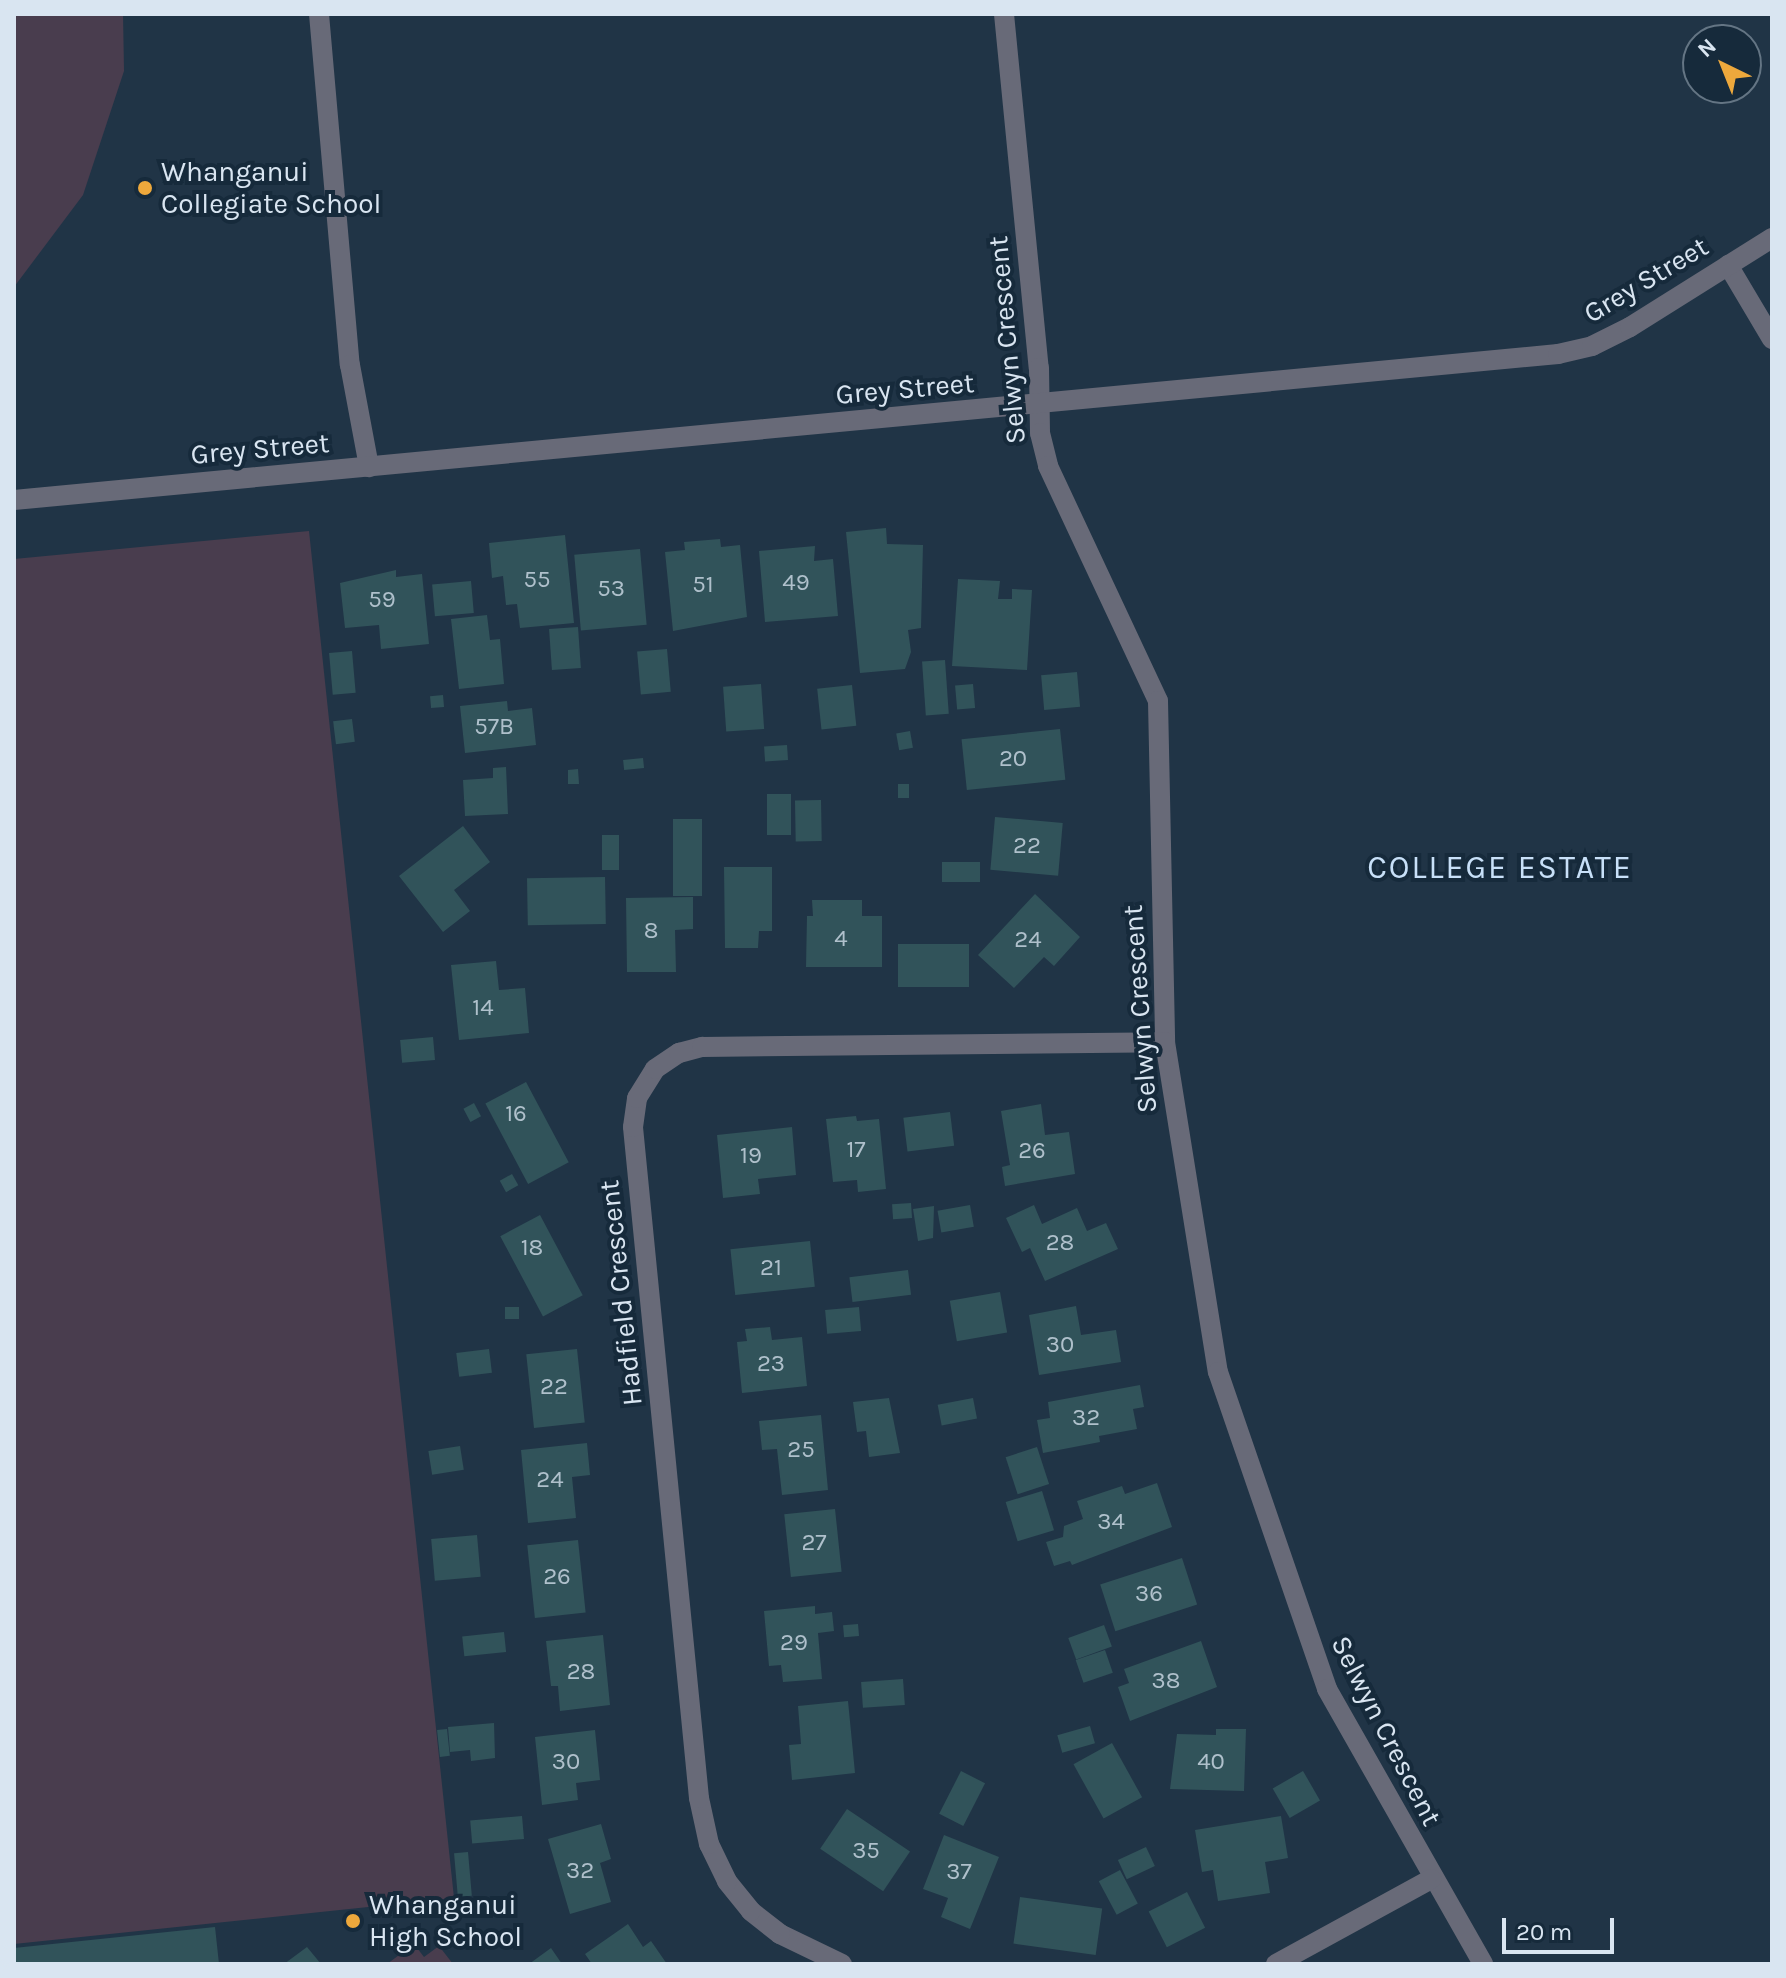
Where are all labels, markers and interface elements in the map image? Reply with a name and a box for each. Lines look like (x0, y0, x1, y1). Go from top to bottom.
north arrow (1682, 24, 1762, 104)
text: N (1692, 33, 1722, 63)
place label: Whanganui Collegiate School (161, 155, 381, 221)
marker: Whanganui Collegiate School (136, 179, 154, 197)
street label: Grey Street (1578, 230, 1714, 330)
street label: Selwyn Crescent (981, 235, 1033, 445)
street label: Grey Street (834, 366, 976, 412)
street label: Grey Street (189, 426, 331, 472)
house number: 55 (523, 566, 551, 594)
house number: 49 (782, 569, 810, 597)
house number: 51 (692, 571, 714, 599)
house number: 53 (597, 575, 625, 603)
house number: 59 (368, 586, 396, 614)
house number: 57B (474, 713, 514, 741)
house number: 20 (999, 745, 1027, 773)
house number: 22 (1013, 832, 1041, 860)
district label: COLLEGE ESTATE (1367, 849, 1633, 887)
street label: Selwyn Crescent (1116, 904, 1164, 1114)
house number: 8 (644, 917, 658, 945)
house number: 4 (834, 925, 848, 953)
house number: 24 (1014, 926, 1042, 954)
house number: 14 (472, 994, 494, 1022)
house number: 16 (505, 1100, 527, 1128)
house number: 17 (846, 1136, 866, 1164)
house number: 26 (1018, 1137, 1046, 1165)
house number: 19 (740, 1142, 762, 1170)
street label: Hadfield Crescent (592, 1178, 650, 1408)
house number: 28 (1046, 1229, 1074, 1257)
house number: 18 (521, 1234, 543, 1262)
house number: 21 (760, 1254, 782, 1282)
house number: 30 (1046, 1331, 1074, 1359)
house number: 23 (757, 1350, 785, 1378)
house number: 22 (540, 1373, 568, 1401)
house number: 32 (1072, 1404, 1100, 1432)
house number: 25 (787, 1436, 815, 1464)
house number: 24 (536, 1466, 564, 1494)
house number: 34 (1097, 1508, 1125, 1536)
house number: 27 (801, 1529, 827, 1557)
house number: 26 (543, 1563, 571, 1591)
house number: 36 (1135, 1580, 1163, 1608)
house number: 29 (780, 1629, 808, 1657)
street label: Selwyn Crescent (1324, 1630, 1448, 1832)
house number: 28 (567, 1658, 595, 1686)
house number: 38 (1152, 1667, 1180, 1695)
house number: 30 (552, 1748, 580, 1776)
house number: 40 (1197, 1748, 1225, 1776)
house number: 35 (852, 1837, 880, 1865)
house number: 32 (566, 1857, 594, 1885)
house number: 37 (946, 1858, 972, 1886)
place label: Whanganui High School (369, 1888, 522, 1954)
scale bar (1506, 1902, 1618, 1952)
marker: Whanganui High School (344, 1912, 362, 1930)
text: 20 m (1516, 1918, 1572, 1946)

